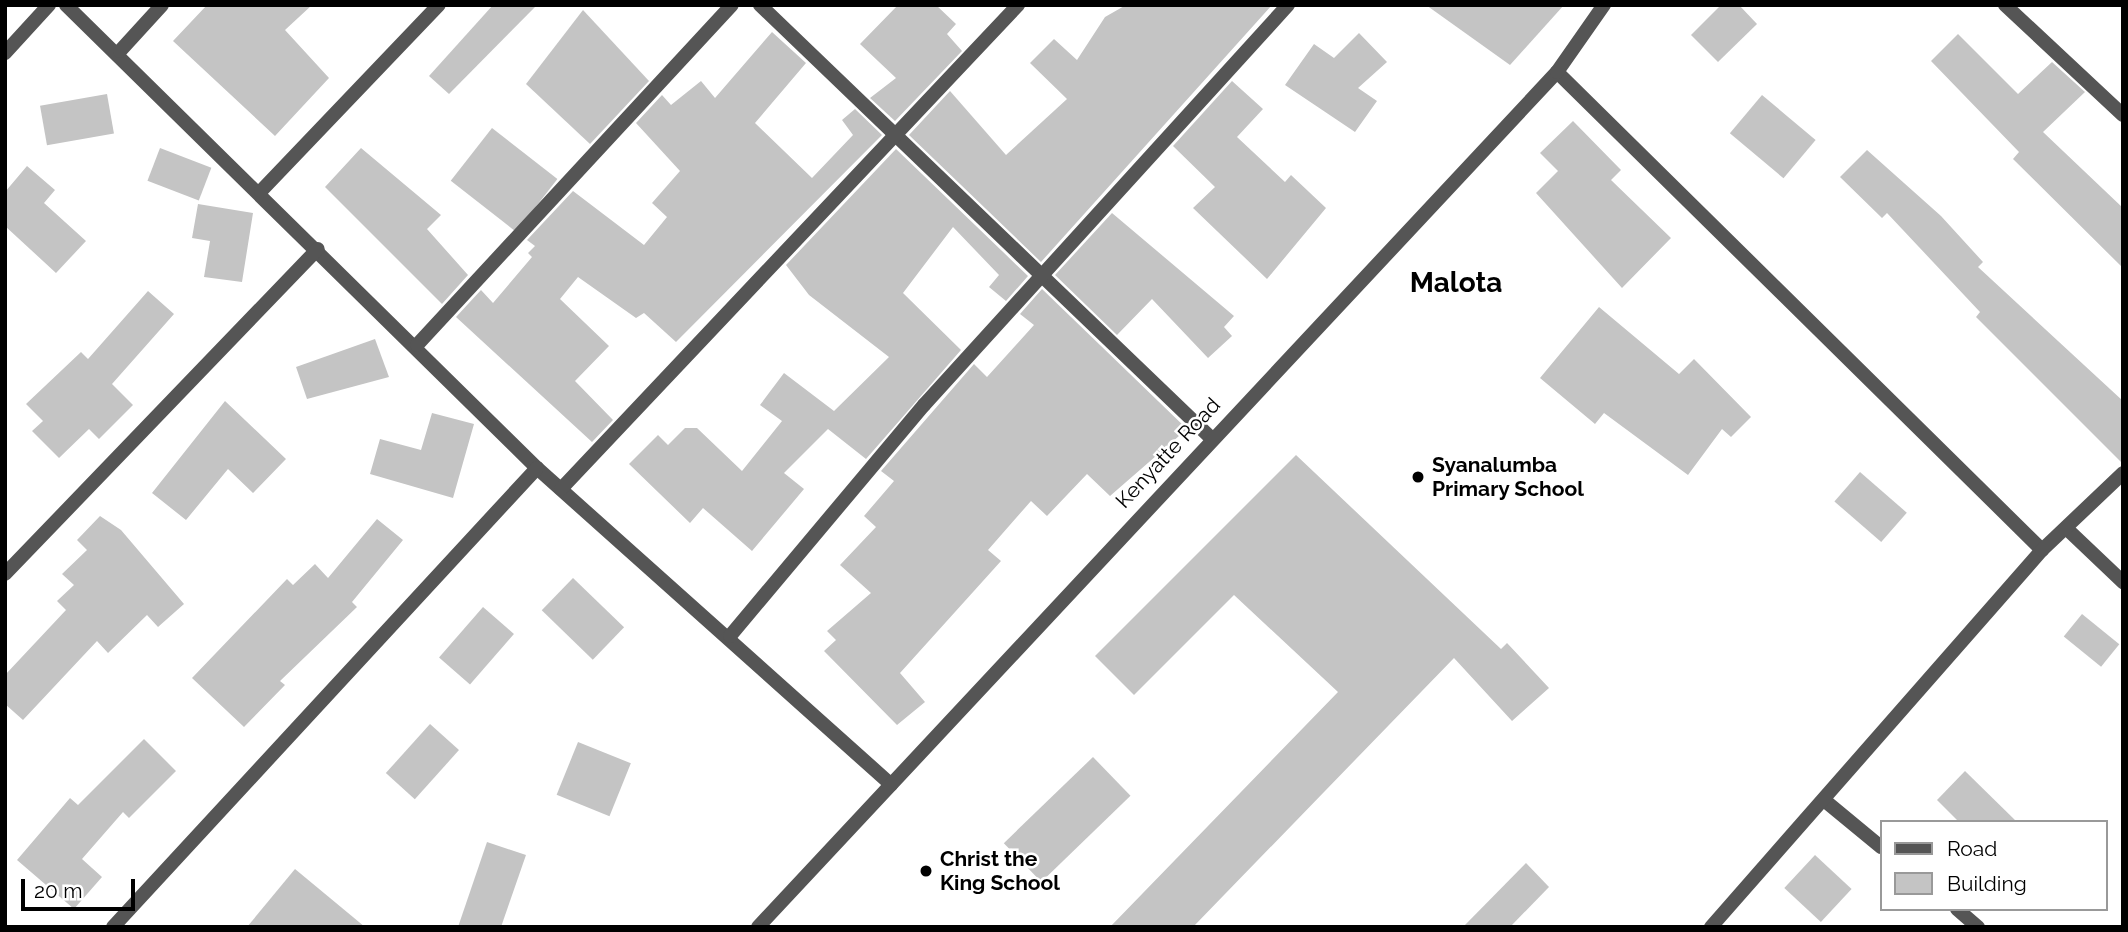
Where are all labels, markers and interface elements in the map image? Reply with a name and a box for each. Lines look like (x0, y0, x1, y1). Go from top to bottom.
district label: Malota (1410, 266, 1502, 300)
street label: Kenyatte Road (1111, 393, 1225, 513)
place label: Syanalumba Primary School (1432, 452, 1584, 502)
marker: Syanalumba Primary School (1410, 469, 1426, 485)
legend (1880, 820, 2107, 911)
text: Road (1947, 836, 1997, 861)
place label: Christ the King School (940, 846, 1060, 896)
marker: Christ the King School (918, 863, 934, 879)
scale bar (24, 866, 138, 910)
text: Building (1947, 871, 2027, 896)
text: 20 m (34, 878, 82, 903)

